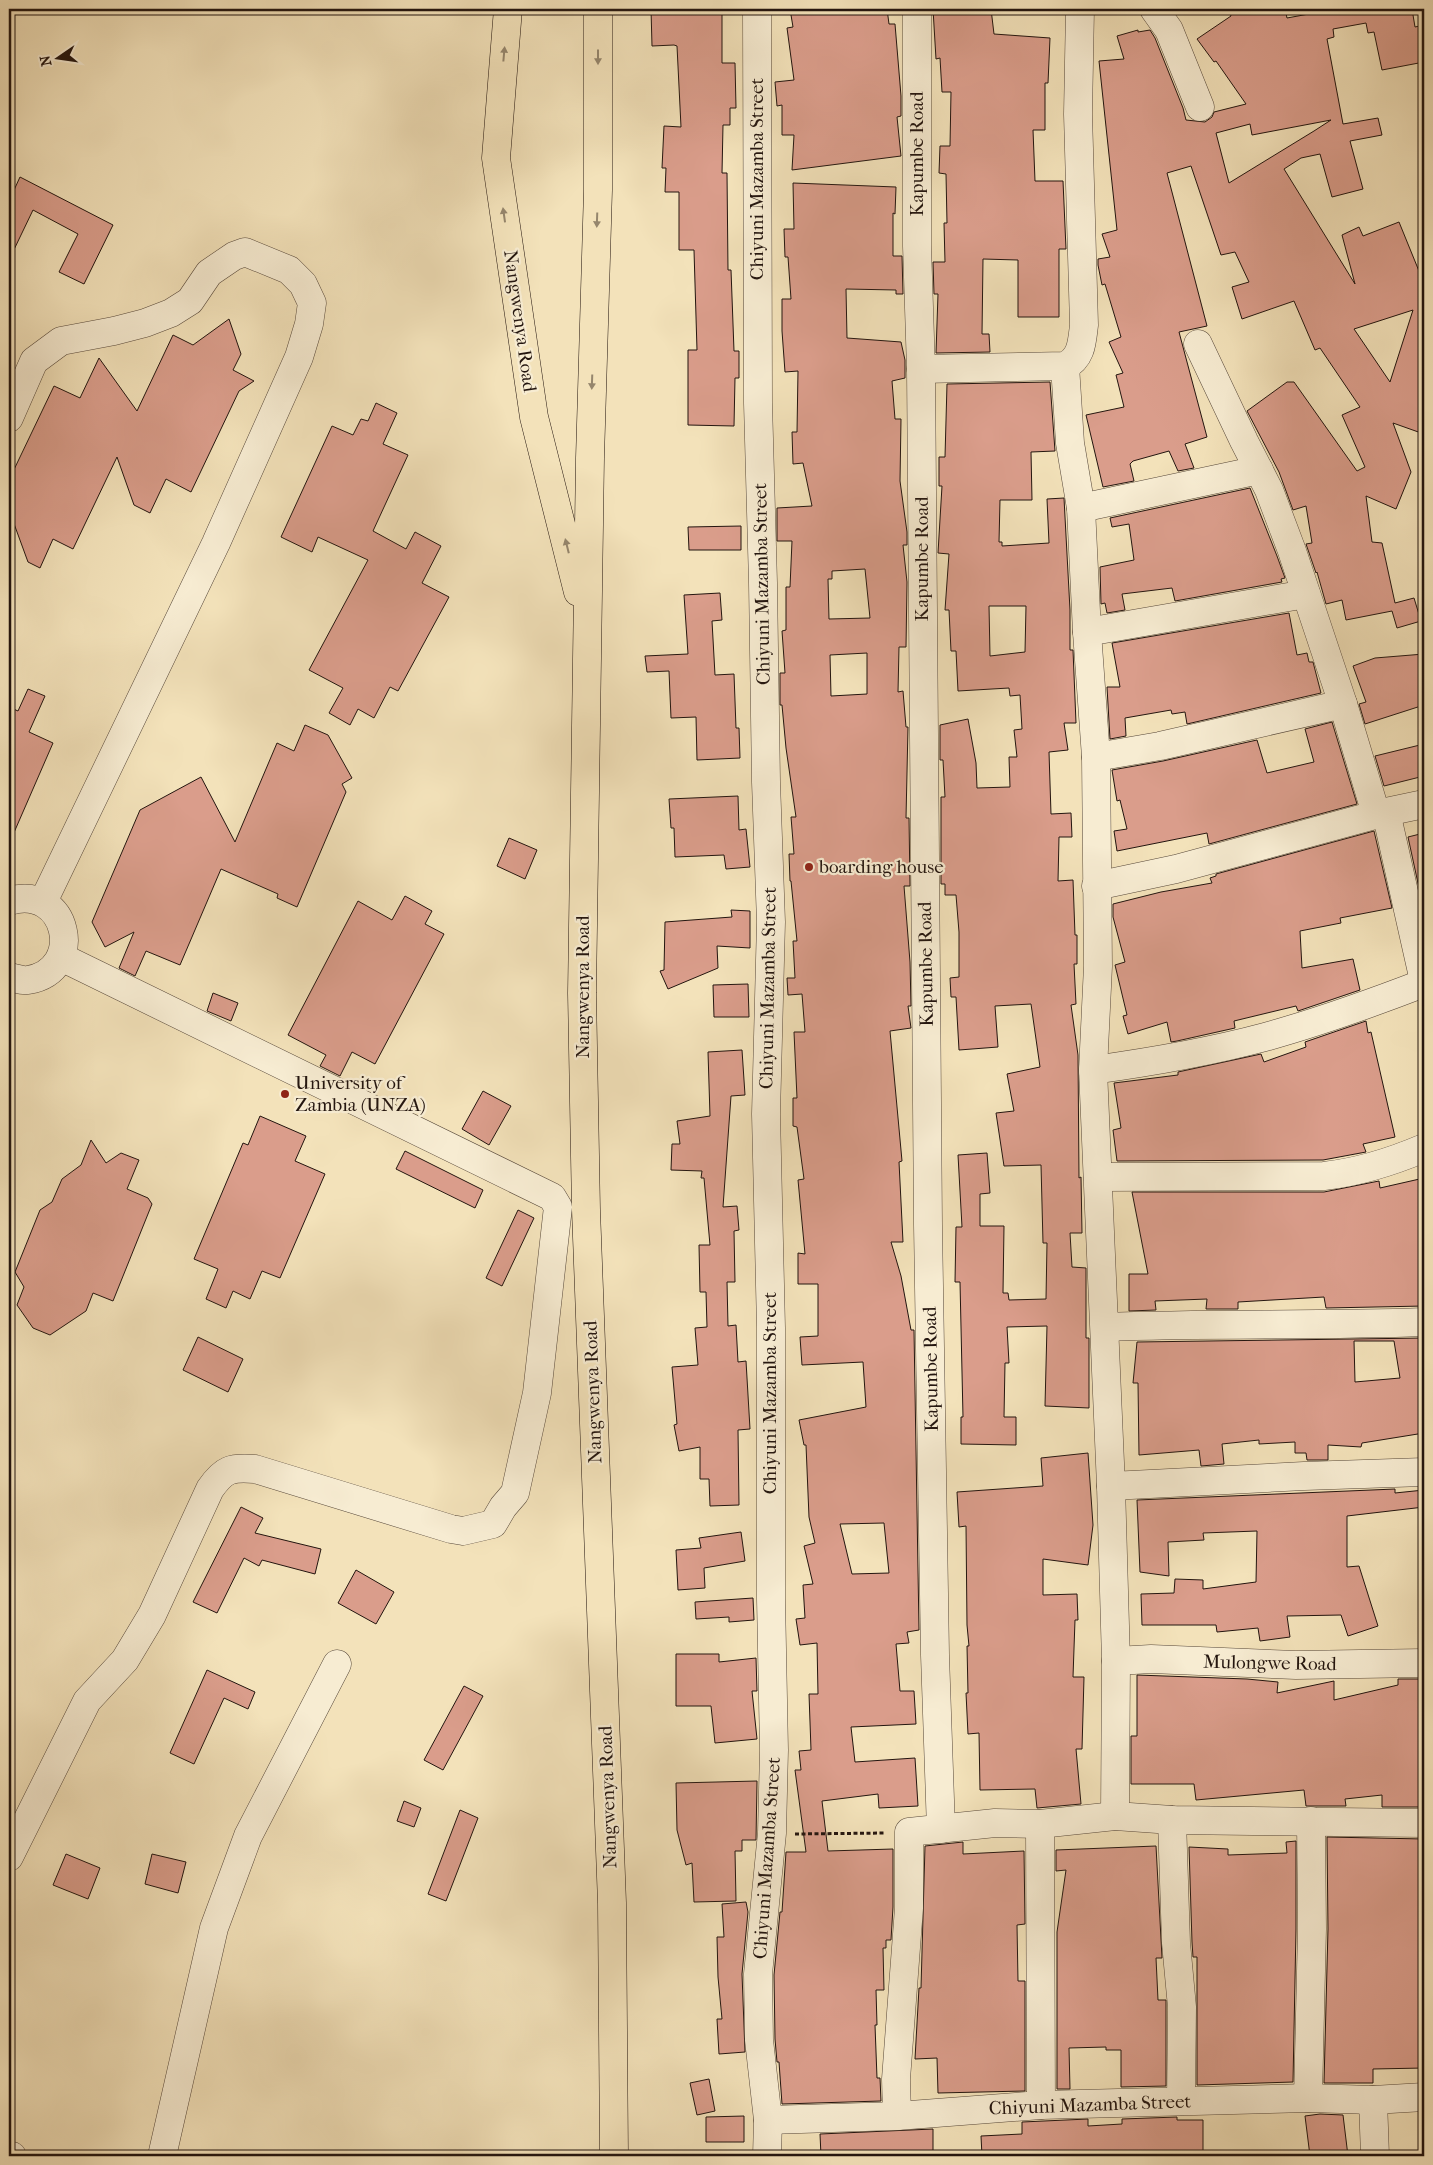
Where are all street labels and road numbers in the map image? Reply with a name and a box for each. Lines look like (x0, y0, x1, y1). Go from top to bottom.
street label: Chiyuni Mazamba Street (746, 78, 768, 280)
street label: Kapumbe Road (906, 91, 928, 217)
street label: Nangwenya Road (499, 249, 541, 394)
street label: Chiyuni Mazamba Street (749, 482, 775, 685)
street label: Kapumbe Road (911, 496, 933, 622)
street label: Chiyuni Mazamba Street (755, 886, 781, 1089)
street label: Kapumbe Road (914, 901, 938, 1027)
street label: Nangwenya Road (572, 915, 594, 1059)
street label: Chiyuni Mazamba Street (759, 1292, 781, 1494)
street label: Kapumbe Road (919, 1306, 943, 1432)
street label: Nangwenya Road (579, 1320, 606, 1464)
street label: Mulongwe Road (1203, 1651, 1338, 1675)
street label: Nangwenya Road (594, 1725, 621, 1869)
street label: Chiyuni Mazamba Street (749, 1756, 785, 1960)
street label: Chiyuni Mazamba Street (988, 2090, 1192, 2120)

